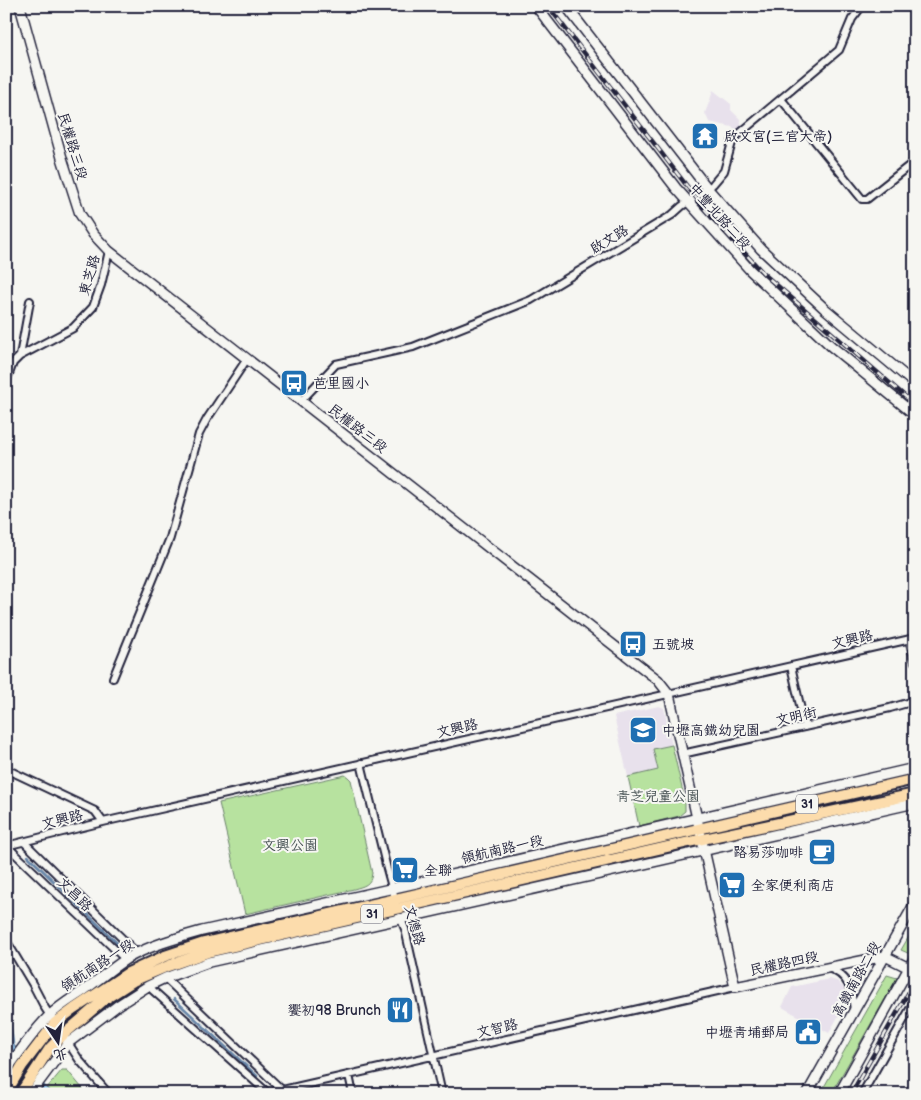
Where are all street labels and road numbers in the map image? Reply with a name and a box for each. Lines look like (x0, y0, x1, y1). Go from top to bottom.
street label: 民權路三段 (54, 110, 91, 182)
street label: 中豐北路二段 (685, 179, 754, 253)
street label: 啟文路 (587, 221, 632, 258)
street label: 東芝路 (76, 253, 103, 298)
street label: 民權路三段 (325, 400, 391, 457)
street label: 文興路 (830, 626, 874, 652)
street label: 文明街 (774, 703, 818, 729)
street label: 文興路 (435, 715, 479, 741)
road number: 31 (796, 794, 818, 814)
street label: 文興路 (40, 806, 85, 833)
street label: 領航南路一段 (459, 832, 545, 867)
street label: 文昌路 (54, 874, 96, 915)
street label: 文德路 (401, 903, 428, 948)
road number: 31 (361, 904, 383, 924)
street label: 領航南路一段 (57, 935, 137, 995)
street label: 高鐵南路二段 (829, 938, 884, 1020)
street label: 民權路四段 (748, 948, 820, 979)
street label: 文智路 (475, 1015, 519, 1041)

